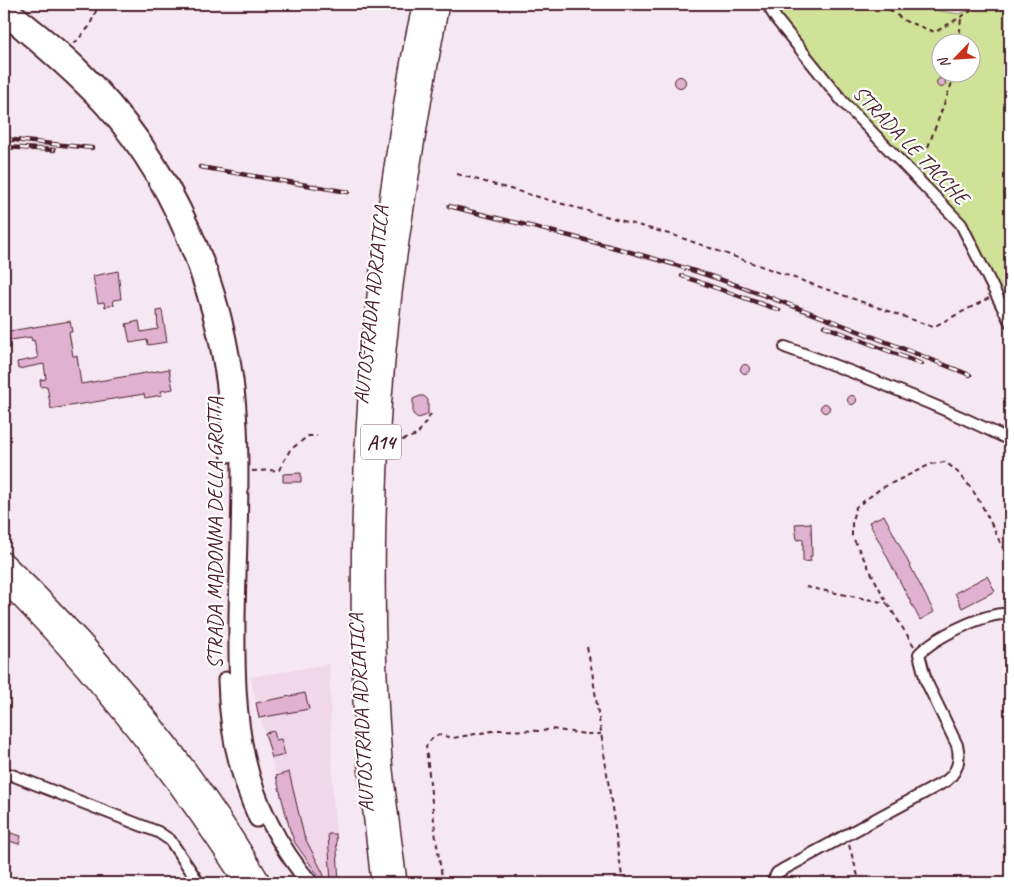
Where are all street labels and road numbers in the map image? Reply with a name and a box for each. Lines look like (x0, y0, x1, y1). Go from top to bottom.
street label: STRADA LE TACCHE (848, 80, 976, 212)
street label: AUTOSTRADA ADRIATICA (348, 203, 394, 405)
street label: STRADA MADONNA DELLA GROTTA (202, 396, 228, 669)
road number: A14 (361, 424, 401, 460)
street label: AUTOSTRADA ADRIATICA (343, 612, 379, 813)

